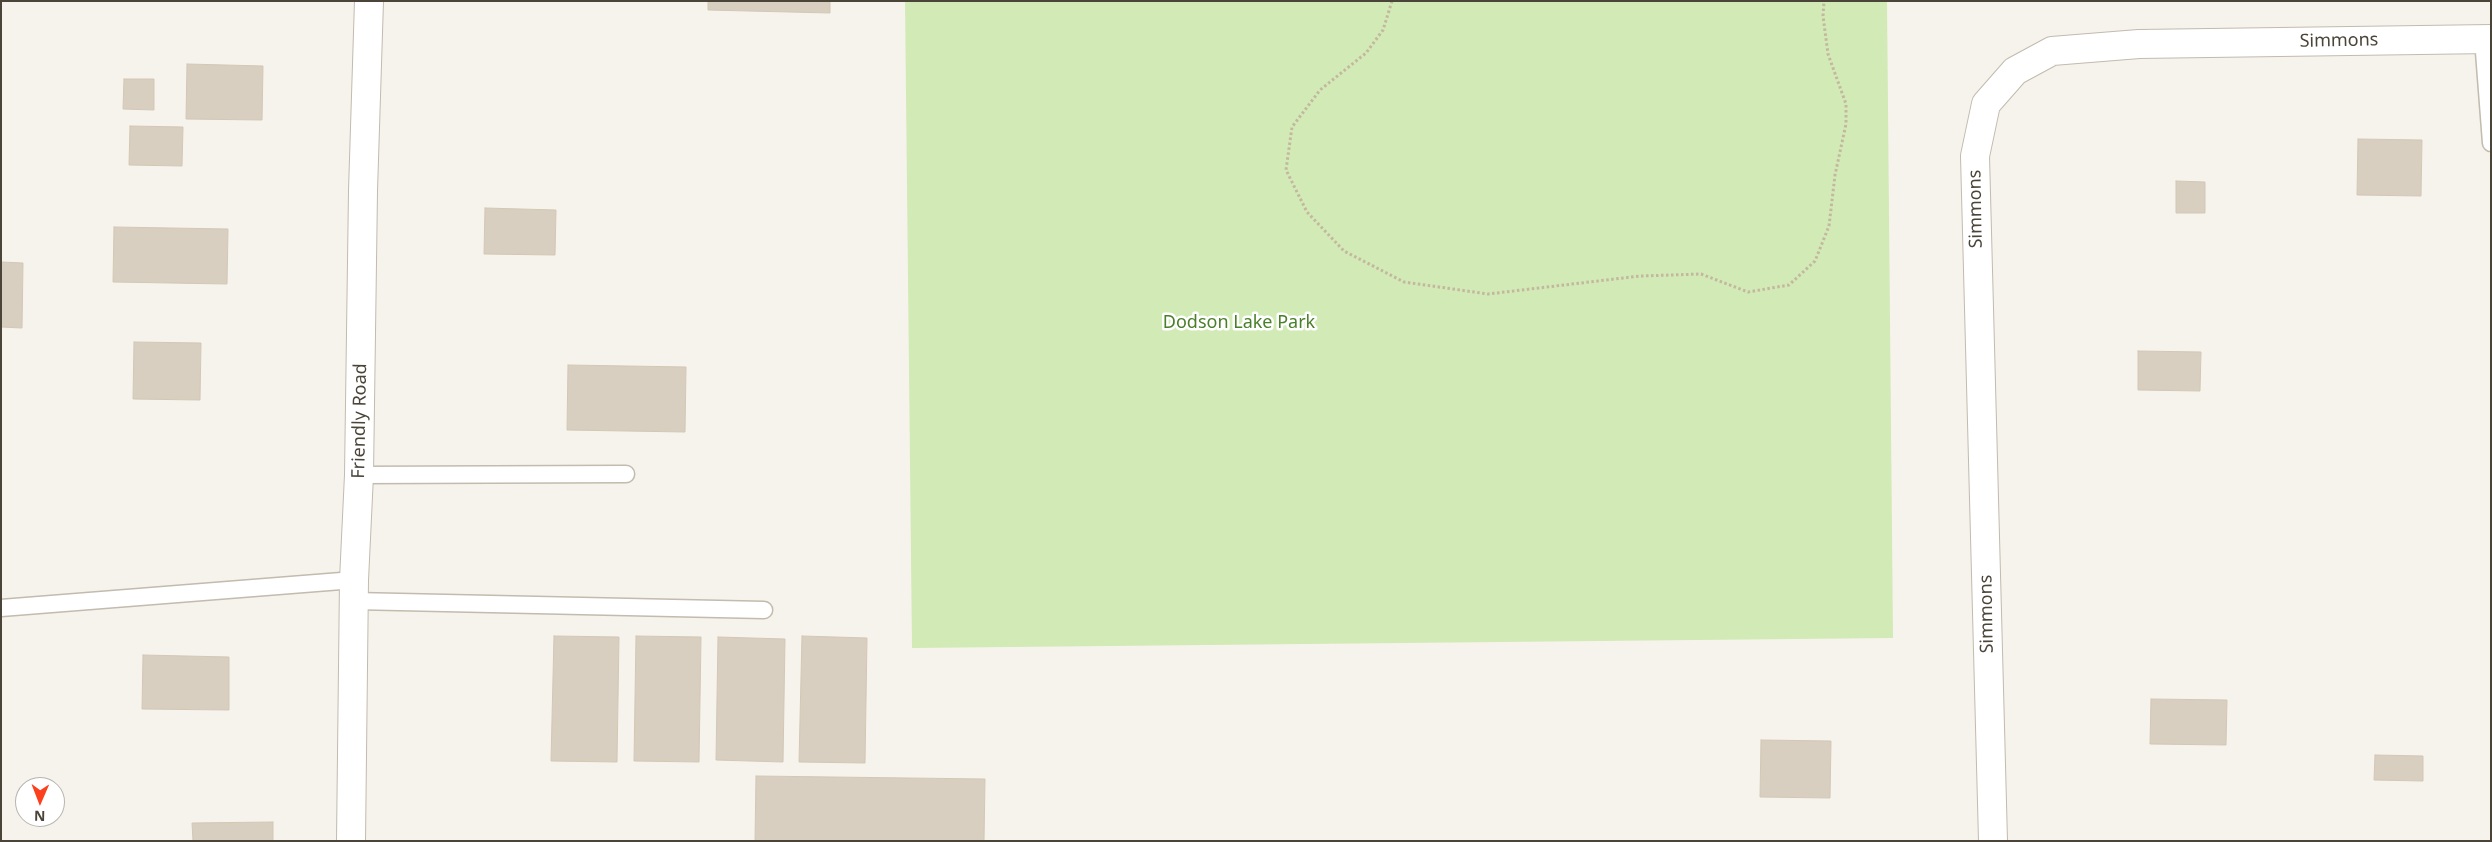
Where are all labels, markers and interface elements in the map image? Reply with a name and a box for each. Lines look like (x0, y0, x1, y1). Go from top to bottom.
street label: Simmons (2299, 30, 2379, 52)
street label: Simmons (1965, 169, 1987, 249)
park label: Dodson Lake Park (1163, 312, 1315, 334)
street label: Friendly Road (348, 363, 372, 479)
street label: Simmons (1976, 574, 1998, 654)
north arrow (15, 777, 65, 827)
text: N (34, 807, 46, 826)

